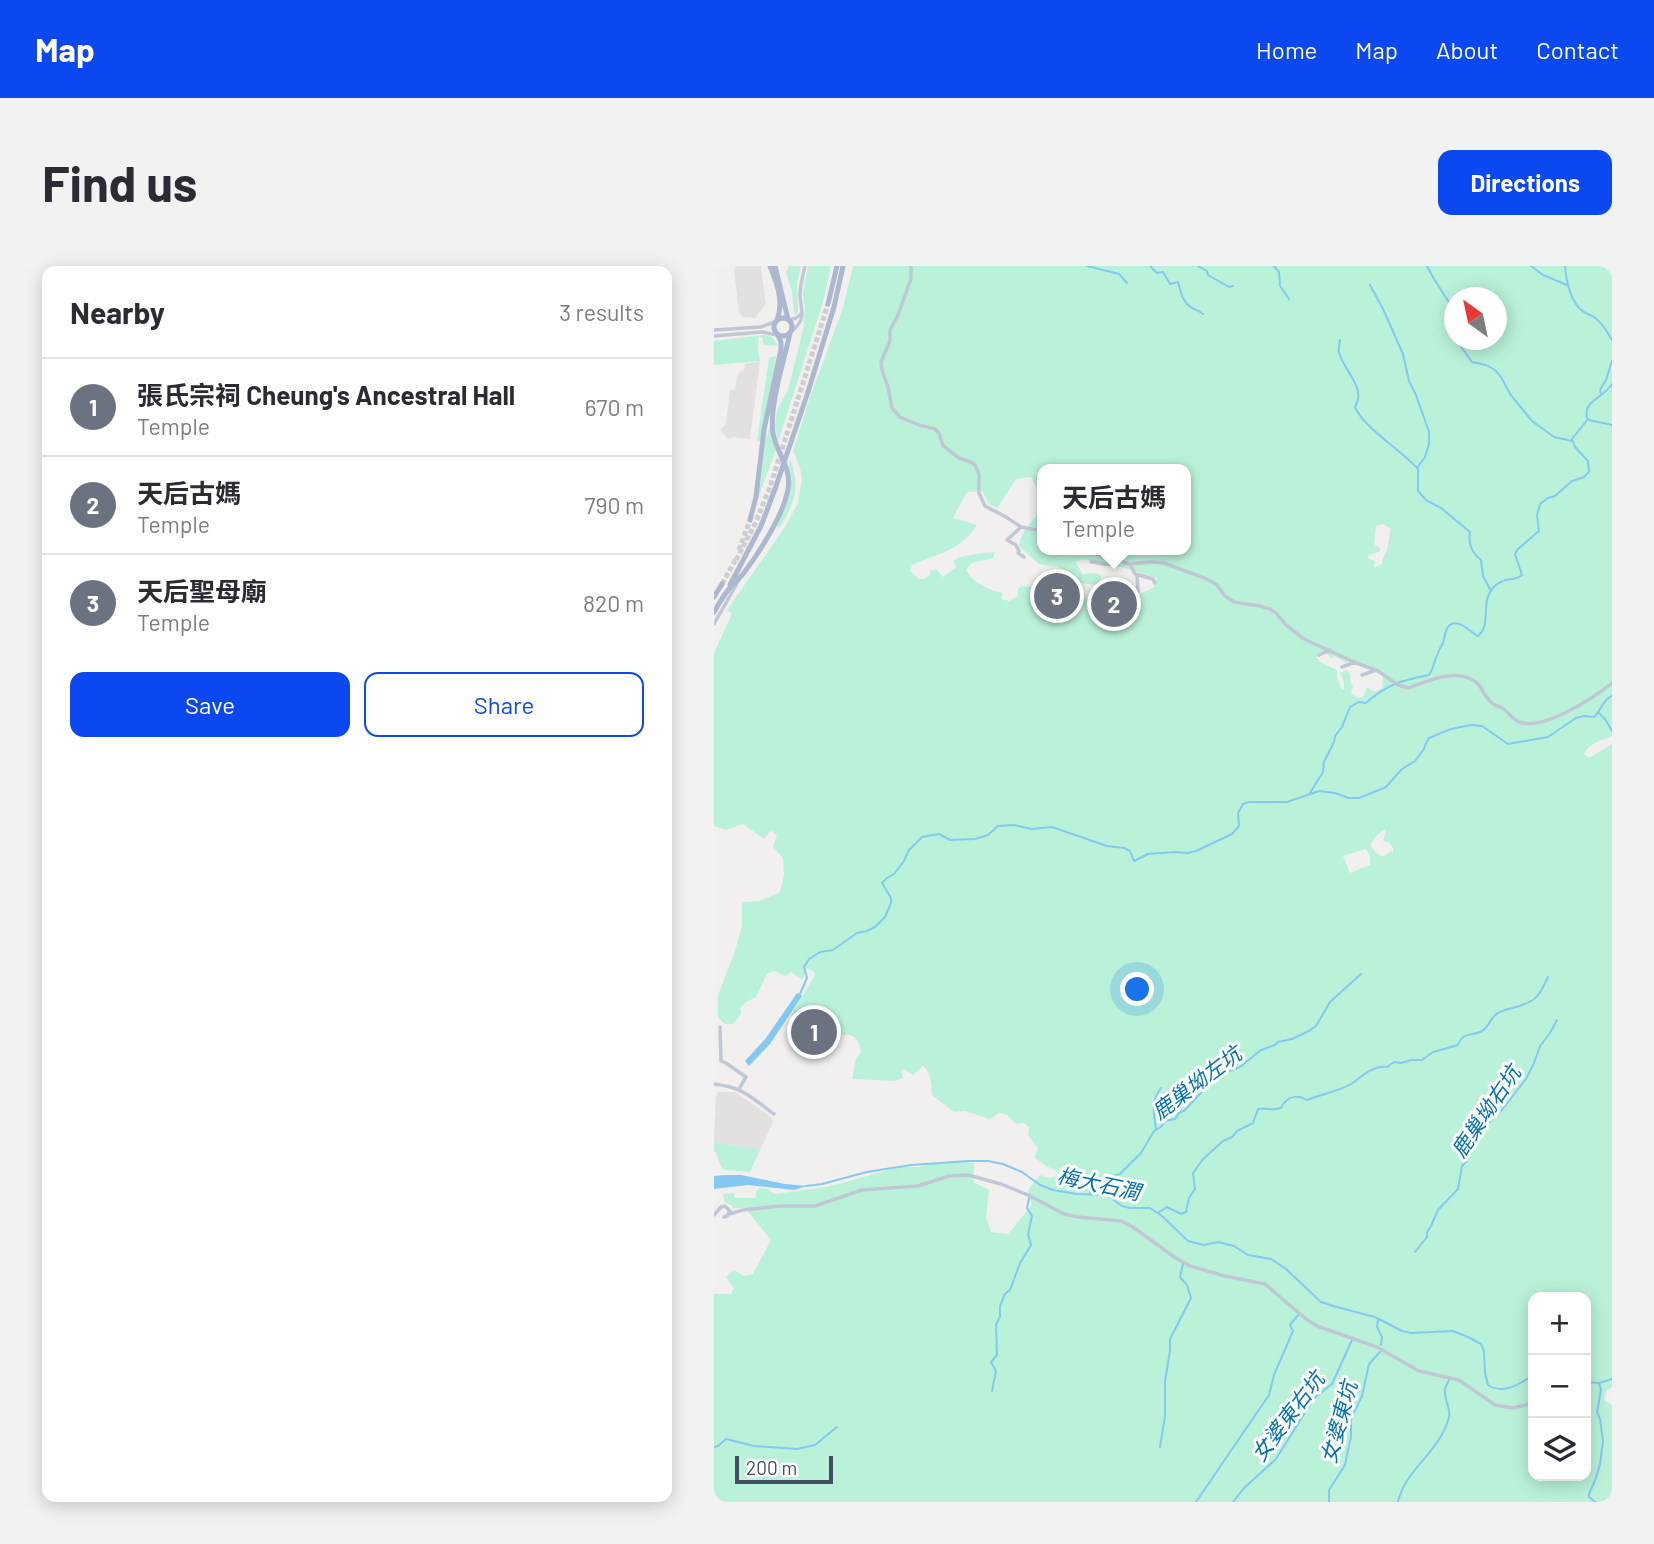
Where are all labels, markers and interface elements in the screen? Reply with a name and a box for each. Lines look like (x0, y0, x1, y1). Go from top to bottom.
text: Map (35, 29, 95, 69)
text: Home (1256, 35, 1317, 64)
text: Map (1355, 35, 1398, 64)
text: About (1436, 35, 1498, 64)
text: Contact (1536, 35, 1619, 64)
button: Directions (1438, 150, 1612, 215)
text: Find us (42, 153, 197, 212)
north arrow (1444, 287, 1507, 350)
text: Nearby (70, 294, 165, 330)
text: 3 results (559, 298, 644, 326)
text: 張氏宗祠 Cheung's Ancestral Hall (137, 379, 515, 410)
text: 1 (89, 393, 97, 421)
text: 670 m (585, 393, 644, 421)
text: Temple (137, 412, 210, 440)
popup (1037, 464, 1191, 555)
text: 天后古媽 (137, 477, 241, 508)
text: 天后古媽 (1062, 481, 1166, 512)
text: 2 (87, 491, 99, 519)
text: 790 m (585, 491, 644, 519)
text: Temple (137, 510, 210, 538)
text: Temple (1062, 514, 1135, 542)
pin: 3 (1034, 570, 1080, 622)
text: 天后聖母廟 (137, 575, 267, 606)
pin: 2 (1091, 578, 1137, 630)
text: 3 (87, 589, 99, 617)
text: 820 m (583, 589, 644, 617)
text: Temple (137, 608, 210, 636)
button: Save (70, 672, 350, 737)
button: Share (364, 672, 644, 737)
your location (1120, 972, 1154, 1006)
pin: 1 (791, 1006, 837, 1058)
water label: 鹿巢坳左坑 (1147, 1039, 1248, 1124)
water label: 鹿巢坳右坑 (1445, 1058, 1526, 1162)
water label: 梅大石澗 (1055, 1162, 1146, 1205)
map controls (1528, 1292, 1591, 1481)
button: + (1528, 1292, 1591, 1355)
button: − (1528, 1355, 1591, 1418)
water label: 女婆東右坑 (1245, 1364, 1330, 1465)
water label: 女婆東坑 (1315, 1375, 1362, 1466)
button: layers (1528, 1418, 1591, 1481)
scale bar (735, 1453, 833, 1485)
text: 200 m (746, 1456, 797, 1479)

